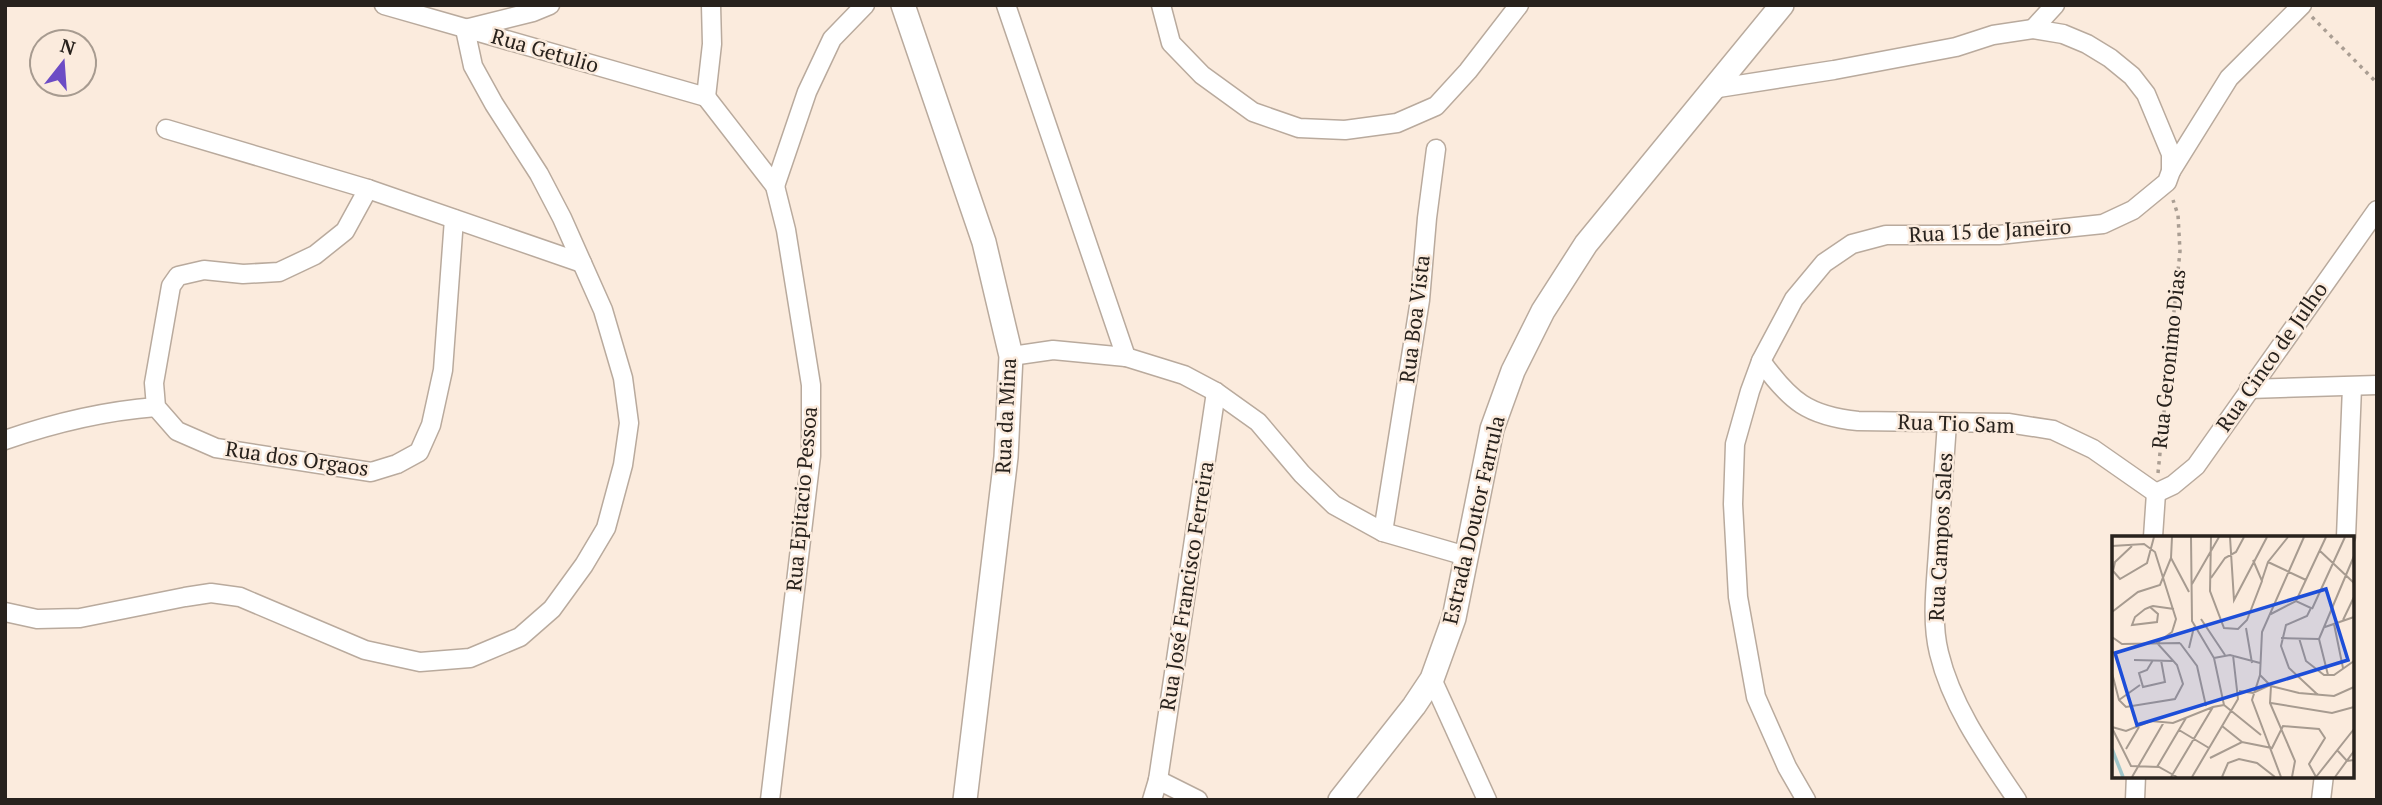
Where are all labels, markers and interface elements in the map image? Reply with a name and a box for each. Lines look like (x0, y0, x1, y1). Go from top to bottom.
street label: Rua Getulio (488, 21, 602, 79)
north arrow (28, 28, 98, 98)
text: N (58, 32, 79, 60)
street label: Rua 15 de Janeiro (1908, 212, 2072, 248)
street label: Rua Boa Vista (1392, 253, 1436, 385)
street label: Rua Geronimo Dias (2145, 268, 2191, 450)
street label: Rua Cinco de Julho (2209, 276, 2333, 437)
street label: Rua da Mina (988, 357, 1022, 475)
street label: Rua Epitacio Pessoa (779, 405, 823, 593)
street label: Rua Tio Sam (1897, 407, 2015, 439)
street label: Estrada Doutor Farrula (1435, 412, 1511, 627)
street label: Rua dos Orgaos (224, 434, 371, 482)
street label: Rua Campos Sales (1922, 452, 1958, 622)
street label: Rua José Francisco Ferreira (1152, 459, 1220, 713)
inset map (2112, 536, 2354, 777)

